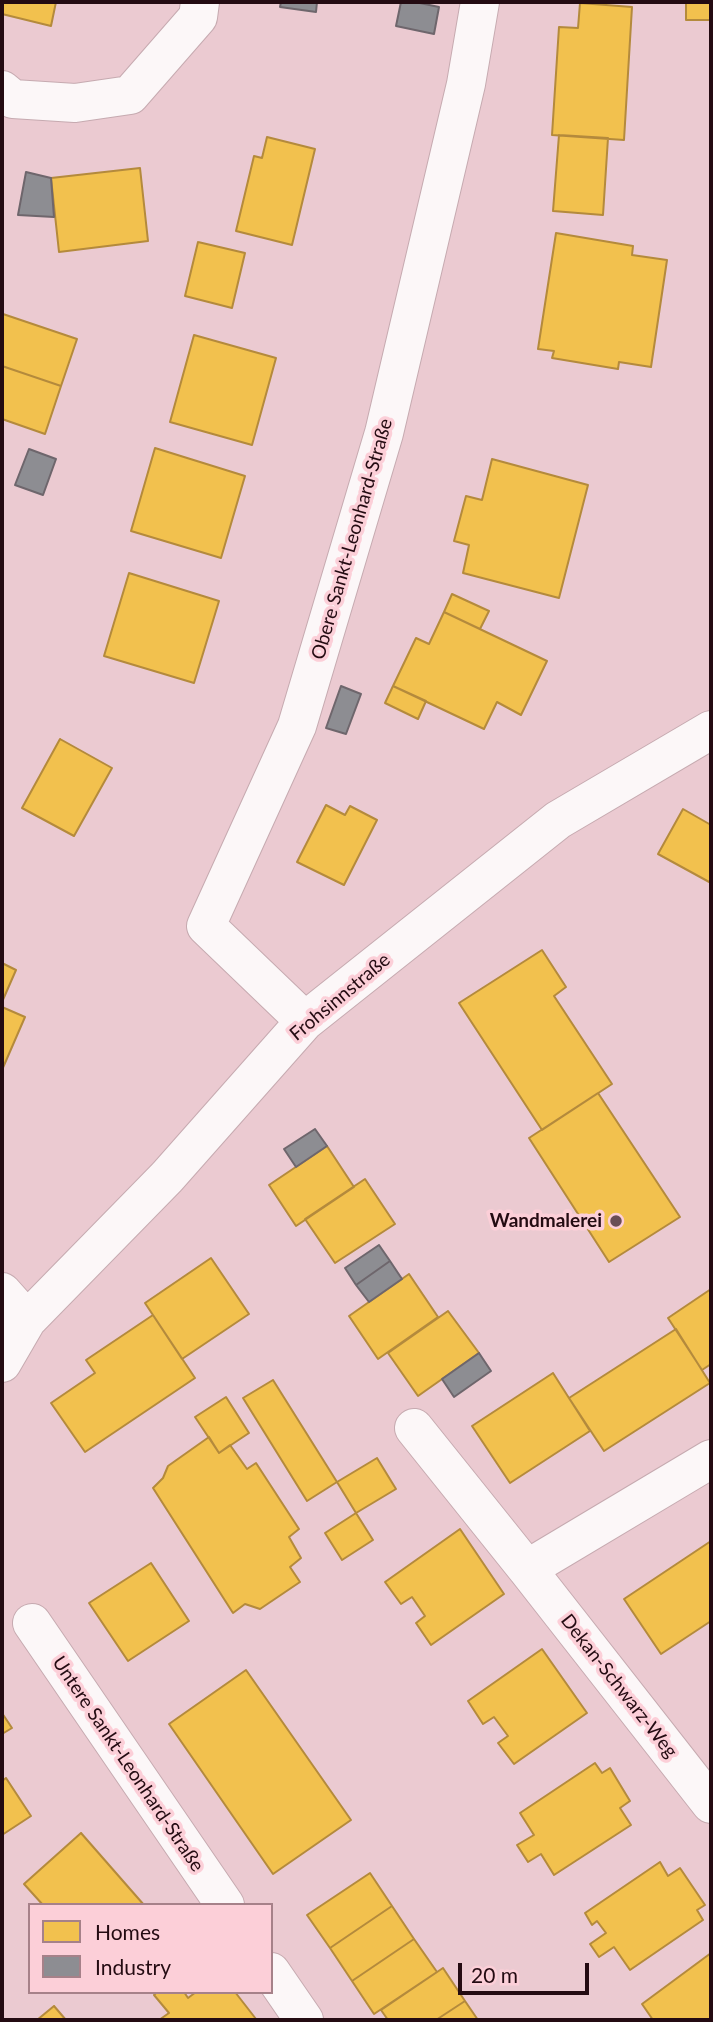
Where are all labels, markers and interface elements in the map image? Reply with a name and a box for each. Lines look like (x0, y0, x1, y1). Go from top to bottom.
street label: Obere Sankt-Leonhard-Straße (307, 416, 397, 662)
street label: Frohsinnstraße (285, 948, 395, 1046)
place label: Wandmalerei (490, 1210, 602, 1232)
marker: Wandmalerei (608, 1213, 624, 1229)
street label: Dekan-Schwarz-Weg (556, 1610, 682, 1762)
street label: Untere Sankt-Leonhard-Straße (47, 1652, 209, 1876)
legend (28, 1903, 273, 1994)
text: Homes (95, 1919, 160, 1944)
scale bar (461, 1948, 592, 1992)
text: Industry (95, 1954, 171, 1979)
text: 20 m (471, 1962, 518, 1987)

